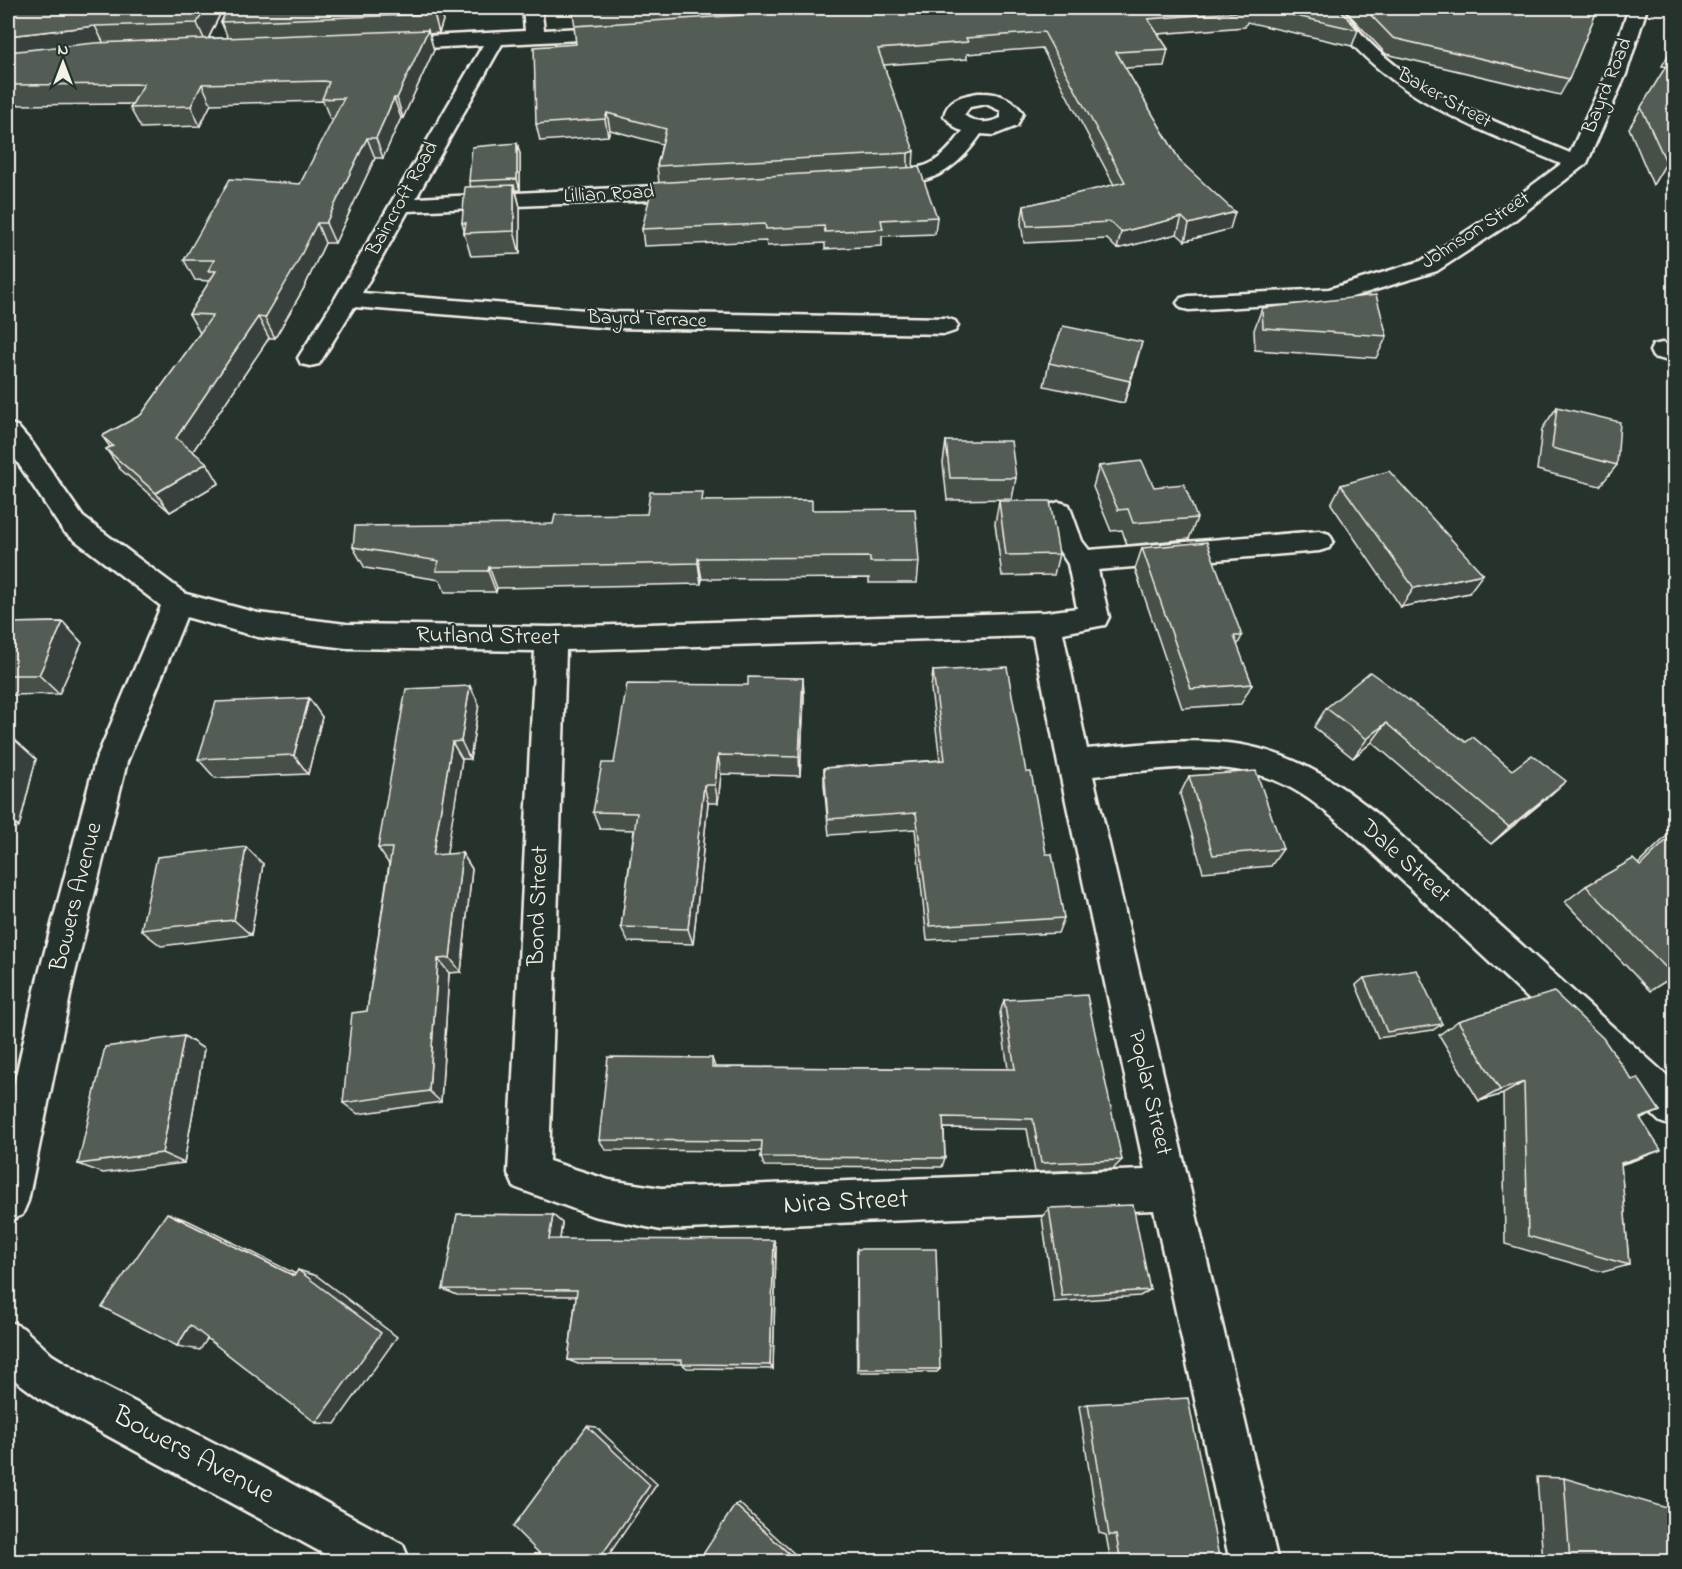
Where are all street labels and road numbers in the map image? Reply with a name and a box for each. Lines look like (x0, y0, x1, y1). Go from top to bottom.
street label: Bayrd Road (1575, 34, 1640, 139)
street label: Baker Street (1391, 61, 1497, 137)
street label: Baincroft Road (359, 136, 446, 262)
street label: Lillian Road (563, 178, 655, 212)
street label: Johnson Street (1416, 185, 1536, 277)
street label: Bayrd Terrace (586, 303, 707, 337)
street label: Rutland Street (416, 618, 560, 656)
street label: Dale Street (1351, 811, 1458, 912)
street label: Bowers Avenue (41, 819, 112, 976)
street label: Bond Street (519, 845, 559, 968)
street label: Poplar Street (1118, 1027, 1180, 1159)
street label: Nira Street (782, 1179, 910, 1227)
street label: Bowers Avenue (104, 1396, 282, 1516)

